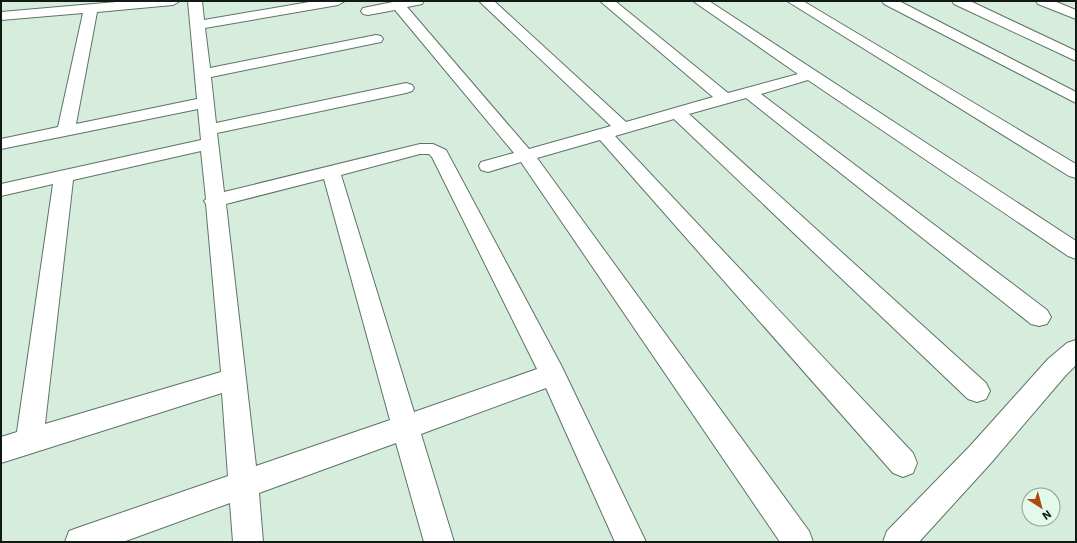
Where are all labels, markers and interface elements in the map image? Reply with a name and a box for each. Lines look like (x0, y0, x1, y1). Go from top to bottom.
north arrow (1021, 487, 1061, 527)
text: N (1040, 507, 1054, 523)

